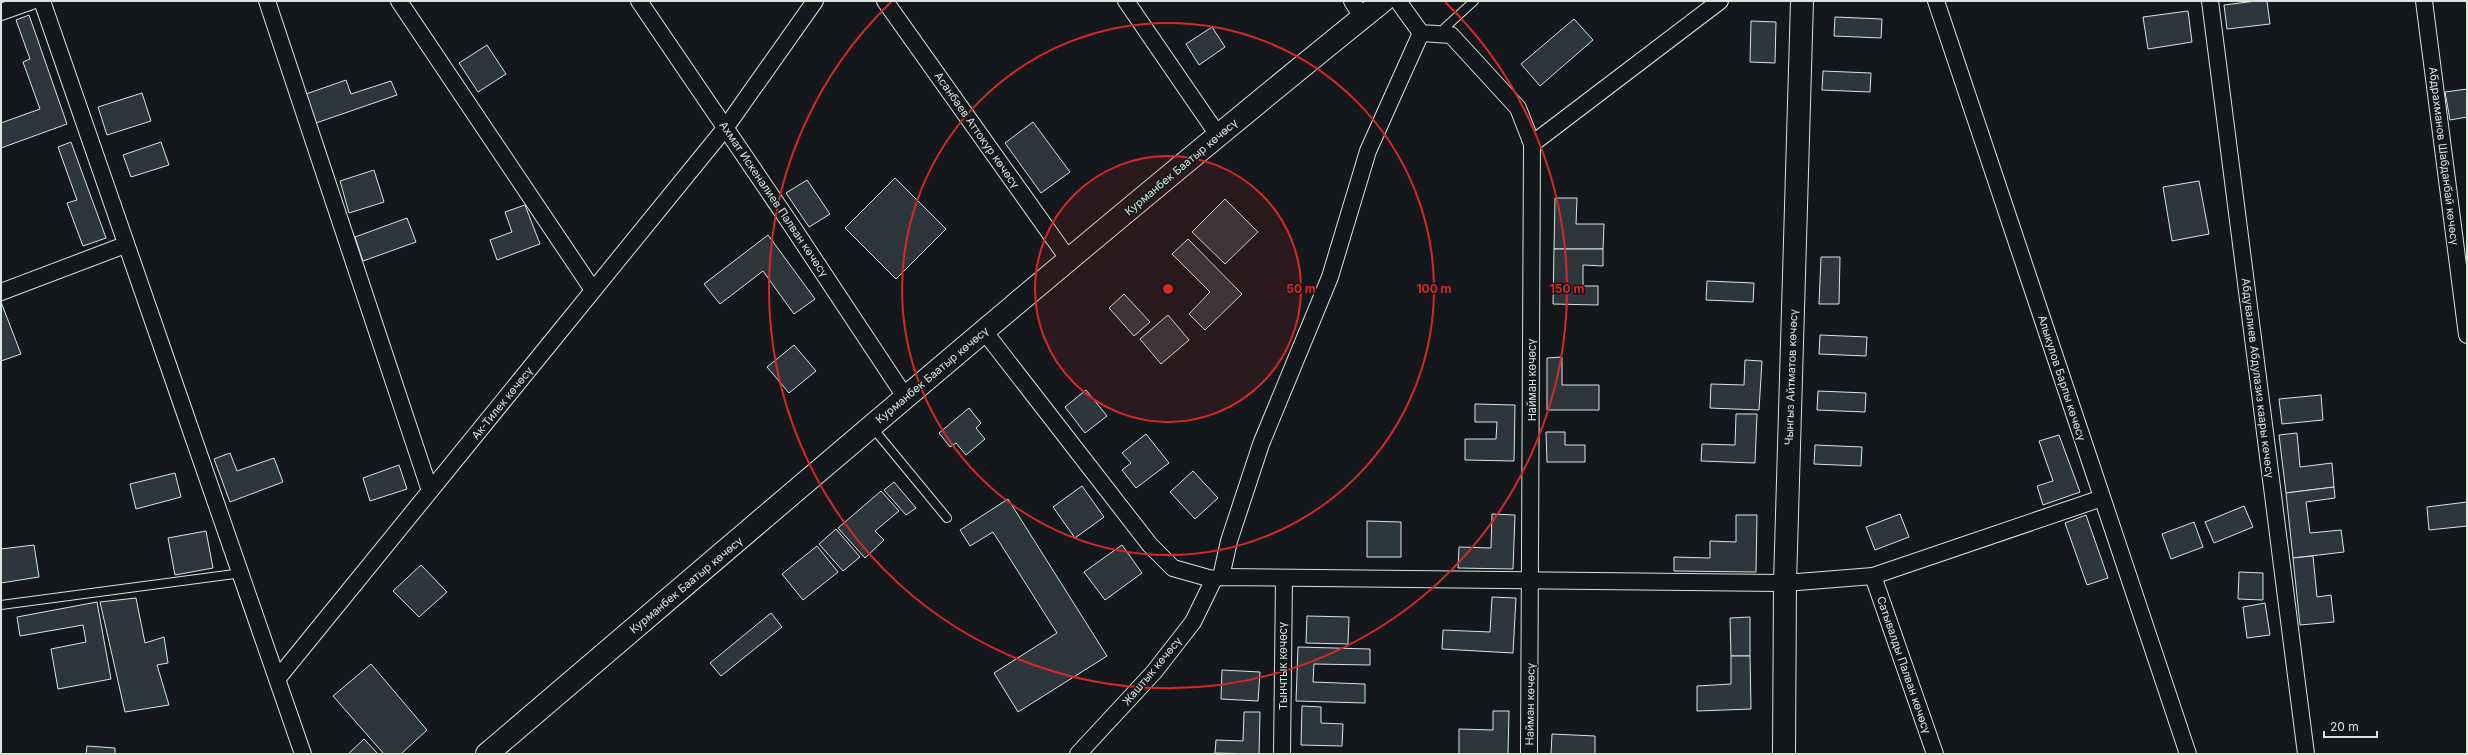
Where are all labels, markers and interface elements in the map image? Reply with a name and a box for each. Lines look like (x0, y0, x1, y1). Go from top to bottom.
street label: Абдрахманов Шабданбай көчөсү (2426, 66, 2462, 246)
street label: Асанбаев Аттокур көчөсү (931, 69, 1023, 191)
street label: Курманбек Баатыр көчөсү (1122, 116, 1240, 218)
street label: Ахмат Искеналиев Палван көчөсү (717, 119, 831, 279)
street label: Абдувалиев Абдулазиз каары көчөсү (2239, 277, 2277, 479)
text: 50 m (1286, 281, 1316, 296)
text: 100 m (1416, 281, 1452, 296)
text: 150 m (1550, 281, 1584, 296)
centre of rings (1161, 282, 1175, 296)
street label: Чынгыз Айтматов көчөсү (1782, 309, 1800, 445)
street label: Алыкулов Барпы көчөсү (2035, 313, 2089, 443)
street label: Курманбек Баатыр көчөсү (873, 324, 991, 426)
street label: Найман көчөсү (1525, 339, 1539, 421)
street label: Ак-Тилек көчөсү (468, 364, 536, 442)
street label: Курманбек Баатыр көчөсү (627, 534, 745, 636)
street label: Сатывалды Палван көчөсү (1874, 594, 1934, 736)
street label: Тынчтык көчөсү (1276, 622, 1290, 710)
street label: Жаштык көчөсү (1119, 634, 1185, 708)
street label: Найман көчөсү (1522, 663, 1538, 745)
scale bar (2324, 713, 2377, 739)
text: 20 m (2330, 719, 2359, 734)

